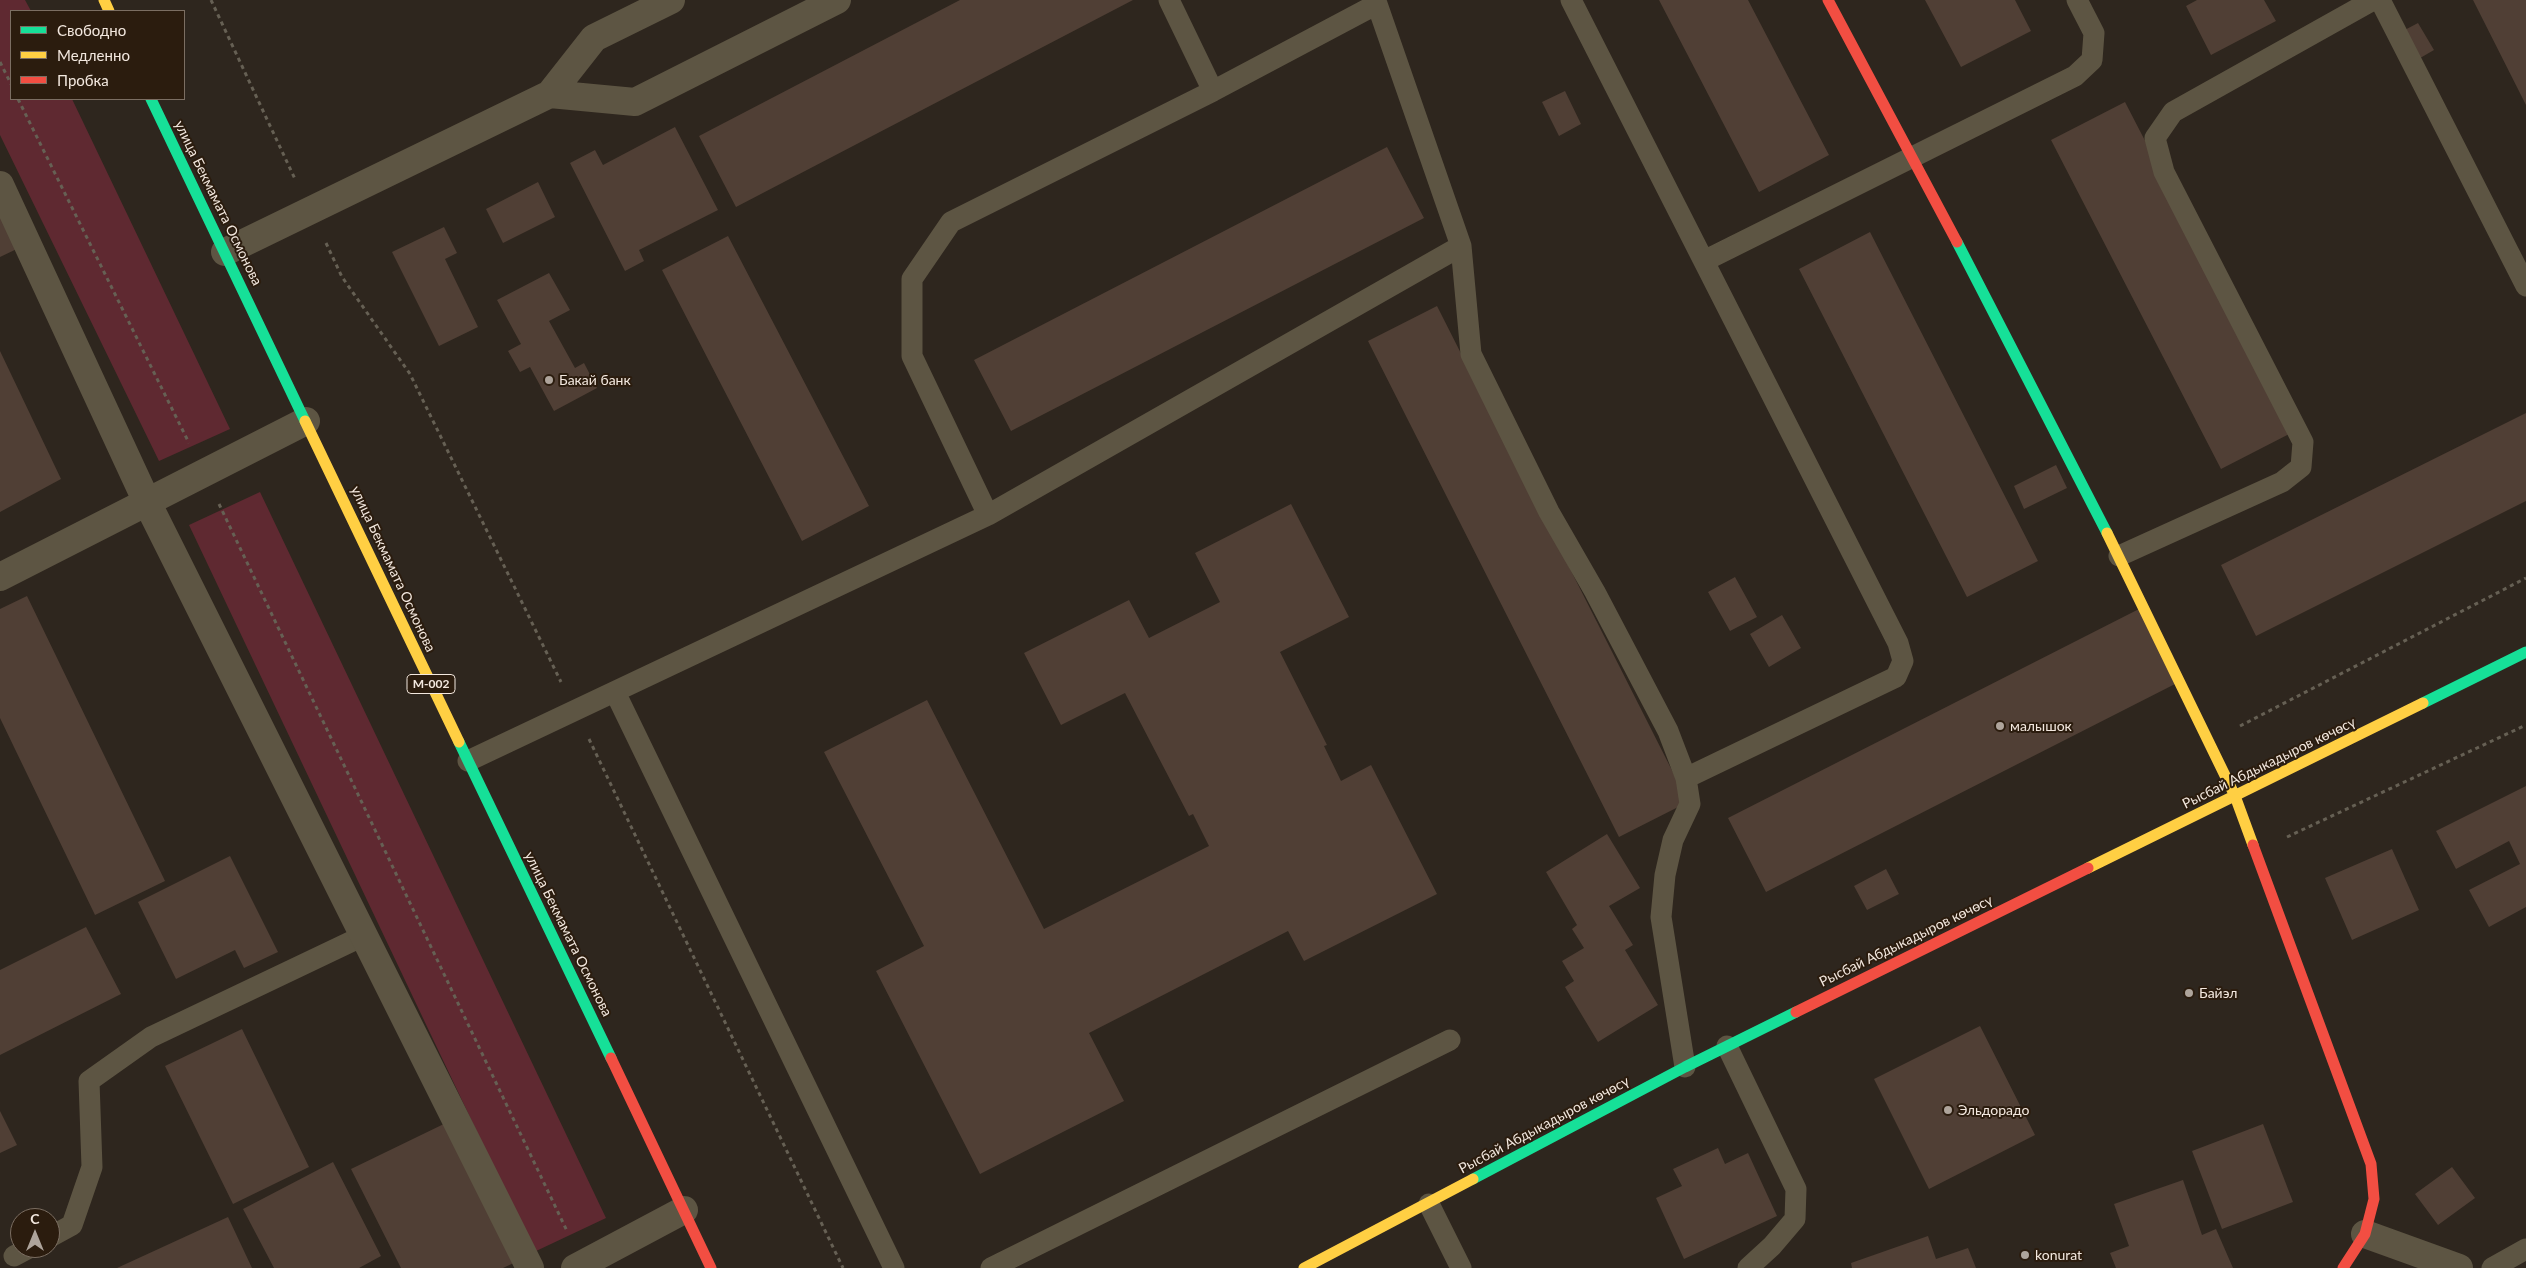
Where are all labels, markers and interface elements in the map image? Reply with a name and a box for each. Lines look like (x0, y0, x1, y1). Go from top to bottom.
legend (10, 10, 185, 100)
text: Свободно (57, 21, 126, 39)
text: Медленно (57, 46, 130, 64)
text: Пробка (57, 71, 109, 89)
street label: улица Бекмамата Осмонова (171, 118, 265, 288)
place label: Бакай банк (559, 372, 631, 388)
marker: Бакай банк (543, 374, 555, 386)
street label: улица Бекмамата Осмонова (347, 483, 439, 655)
road number: M-002 (407, 674, 455, 694)
street label: Рысбай Абдыкадыров көчөсү (2180, 714, 2358, 812)
place label: малышок (2010, 718, 2072, 734)
marker: малышок (1994, 720, 2006, 732)
street label: улица Бекмамата Осмонова (521, 849, 615, 1019)
street label: Рысбай Абдыкадыров көчөсү (1817, 892, 1995, 990)
place label: Байэл (2199, 985, 2237, 1001)
marker: Байэл (2183, 987, 2195, 999)
street label: Рысбай Абдыкадыров көчөсү (1456, 1073, 1632, 1177)
place label: Эльдорадо (1958, 1102, 2029, 1118)
marker: Эльдорадо (1942, 1104, 1954, 1116)
north arrow (10, 1208, 60, 1258)
text: С (30, 1210, 40, 1227)
place label: konurat (2035, 1247, 2082, 1263)
marker: konurat (2019, 1249, 2031, 1261)

